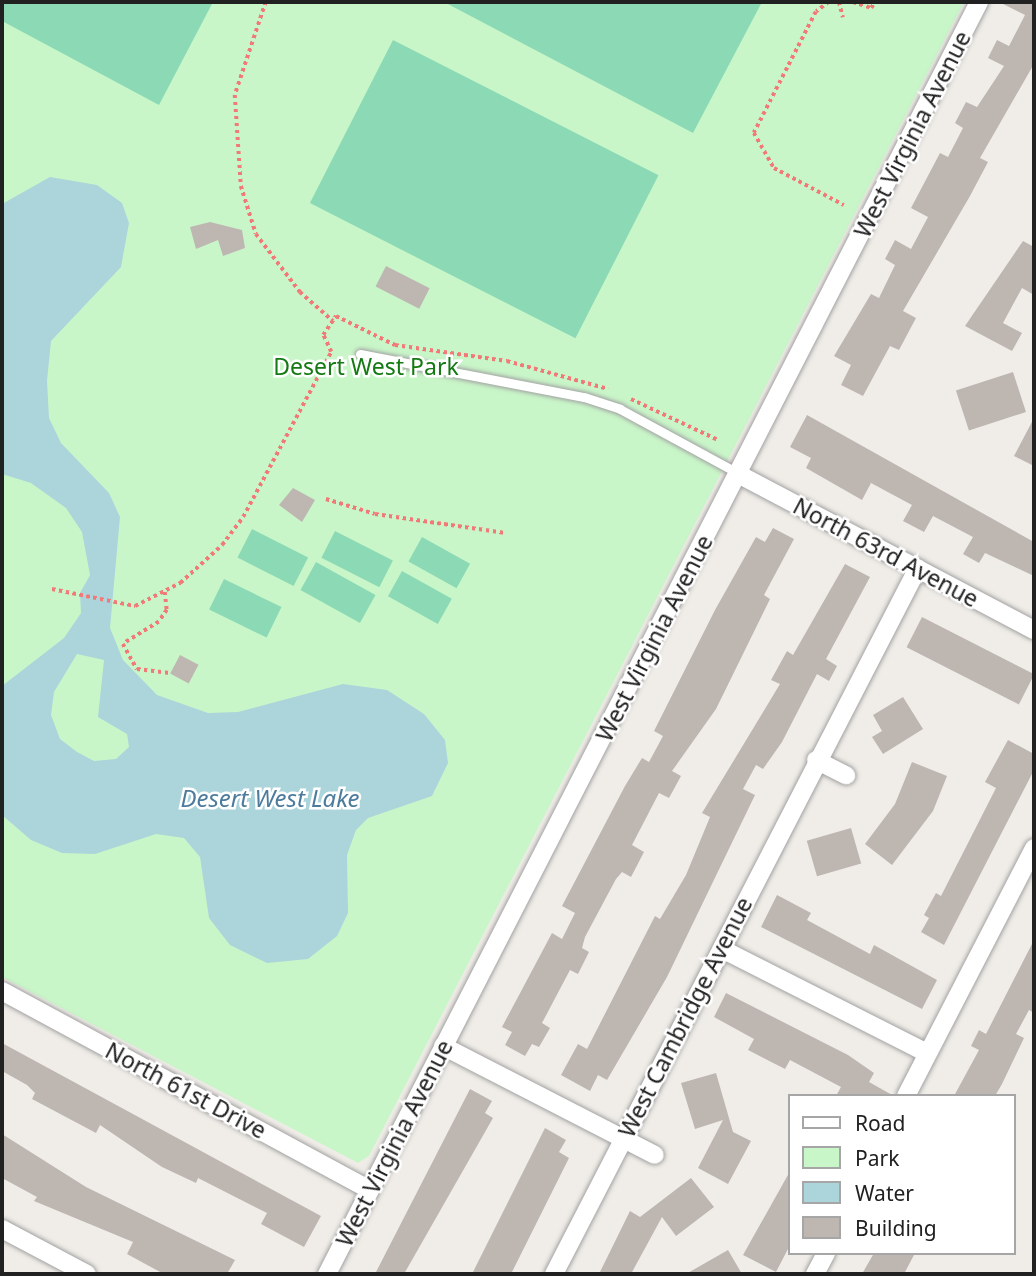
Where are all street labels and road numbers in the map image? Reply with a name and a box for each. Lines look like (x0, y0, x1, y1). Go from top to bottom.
street label: West Virginia Avenue (848, 26, 976, 242)
street label: North 63rd Avenue (789, 492, 983, 612)
street label: West Virginia Avenue (590, 530, 718, 746)
street label: West Cambridge Avenue (612, 892, 758, 1142)
street label: West Virginia Avenue (330, 1035, 458, 1251)
street label: North 61st Drive (101, 1036, 271, 1144)

